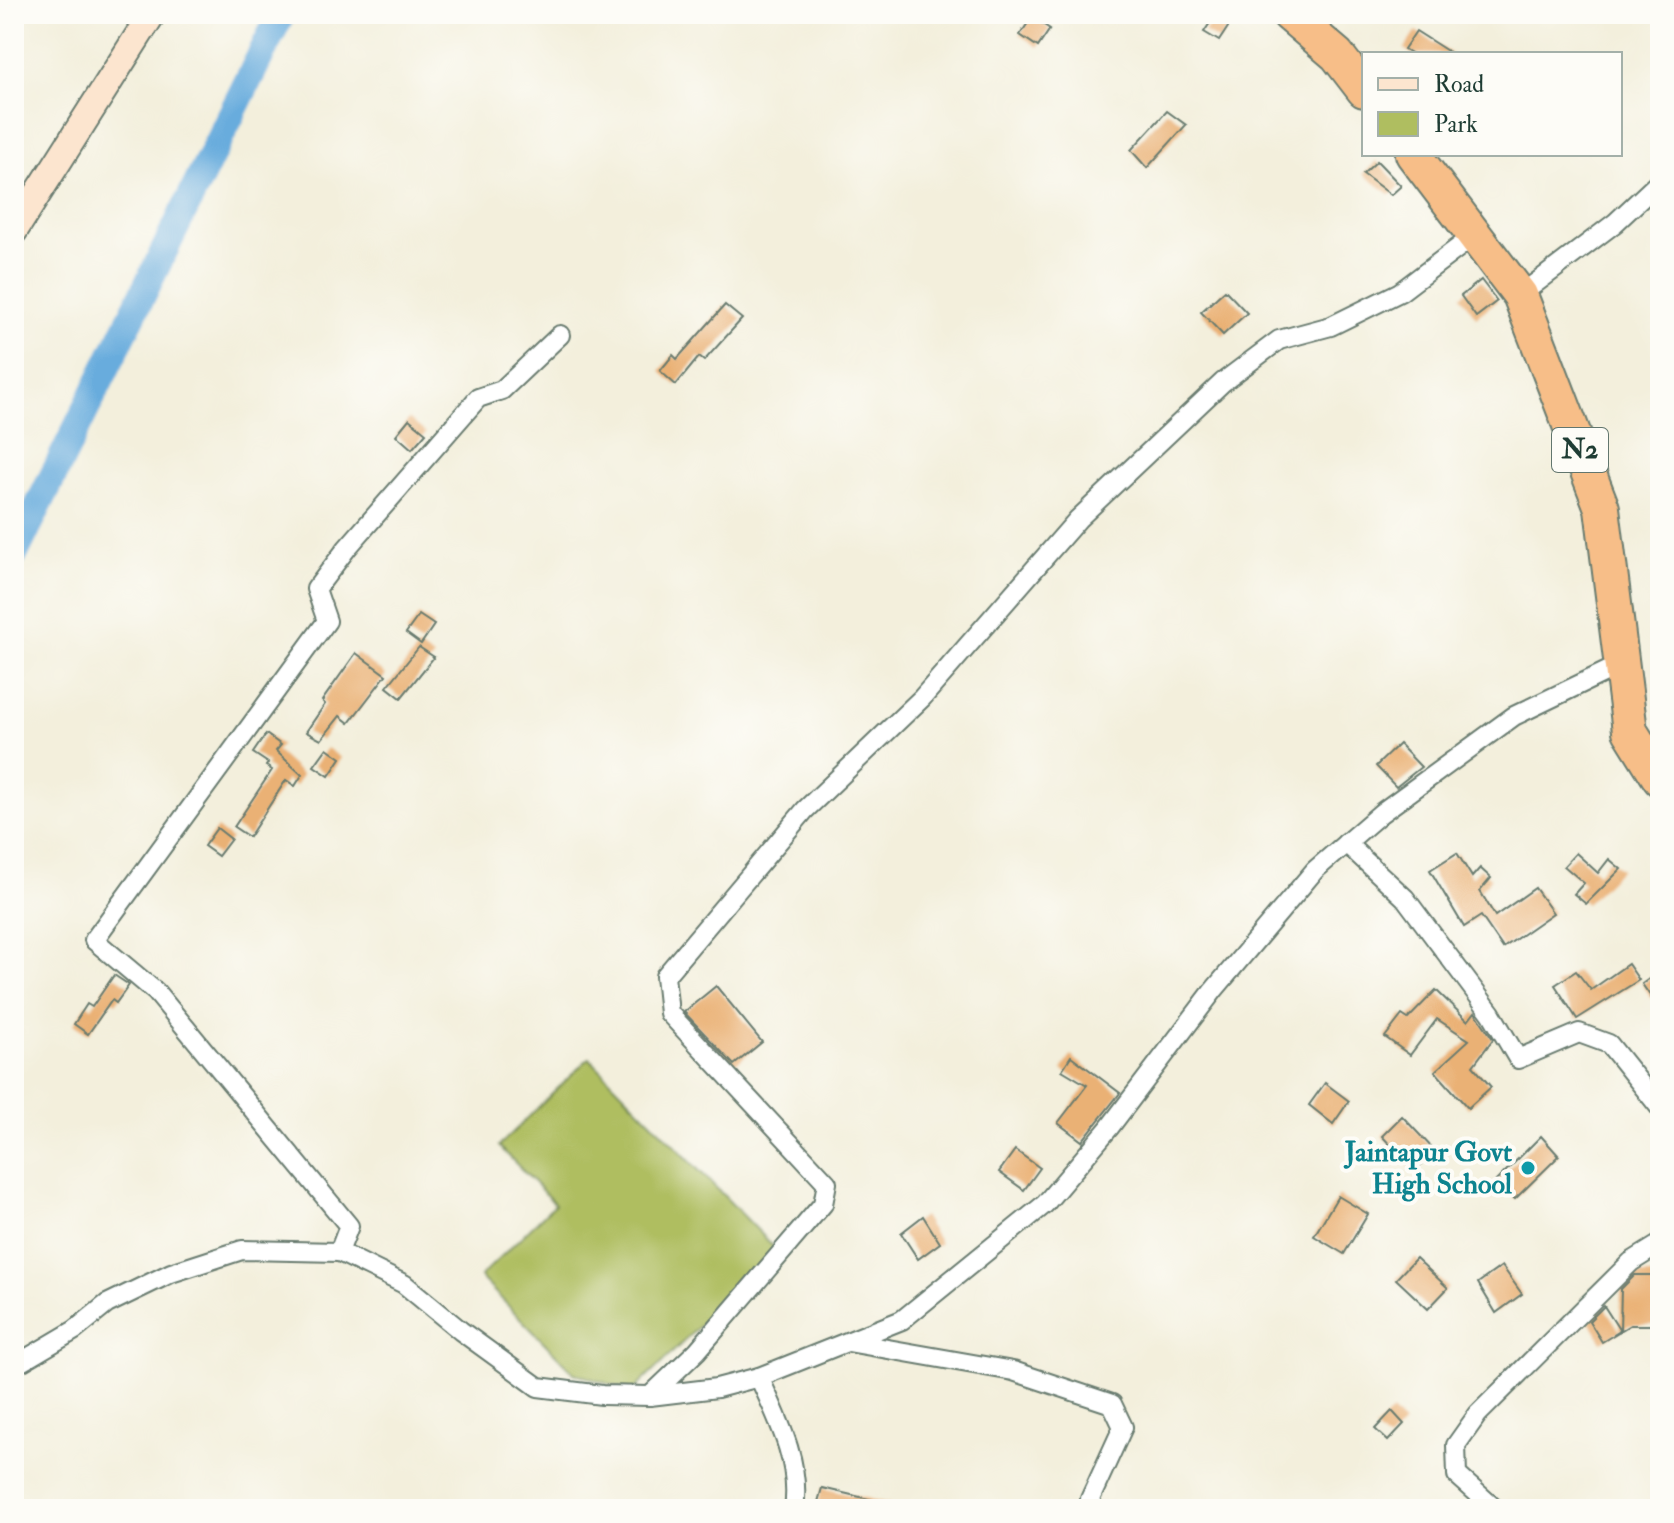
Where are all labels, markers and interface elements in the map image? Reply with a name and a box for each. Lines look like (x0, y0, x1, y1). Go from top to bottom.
legend (1362, 52, 1622, 156)
text: Road (1434, 69, 1484, 100)
text: Park (1434, 109, 1478, 140)
road number: N2 (1552, 428, 1608, 472)
place label: Jaintapur Govt High School (1343, 1135, 1513, 1202)
marker: Jaintapur Govt High School (1519, 1159, 1537, 1177)

